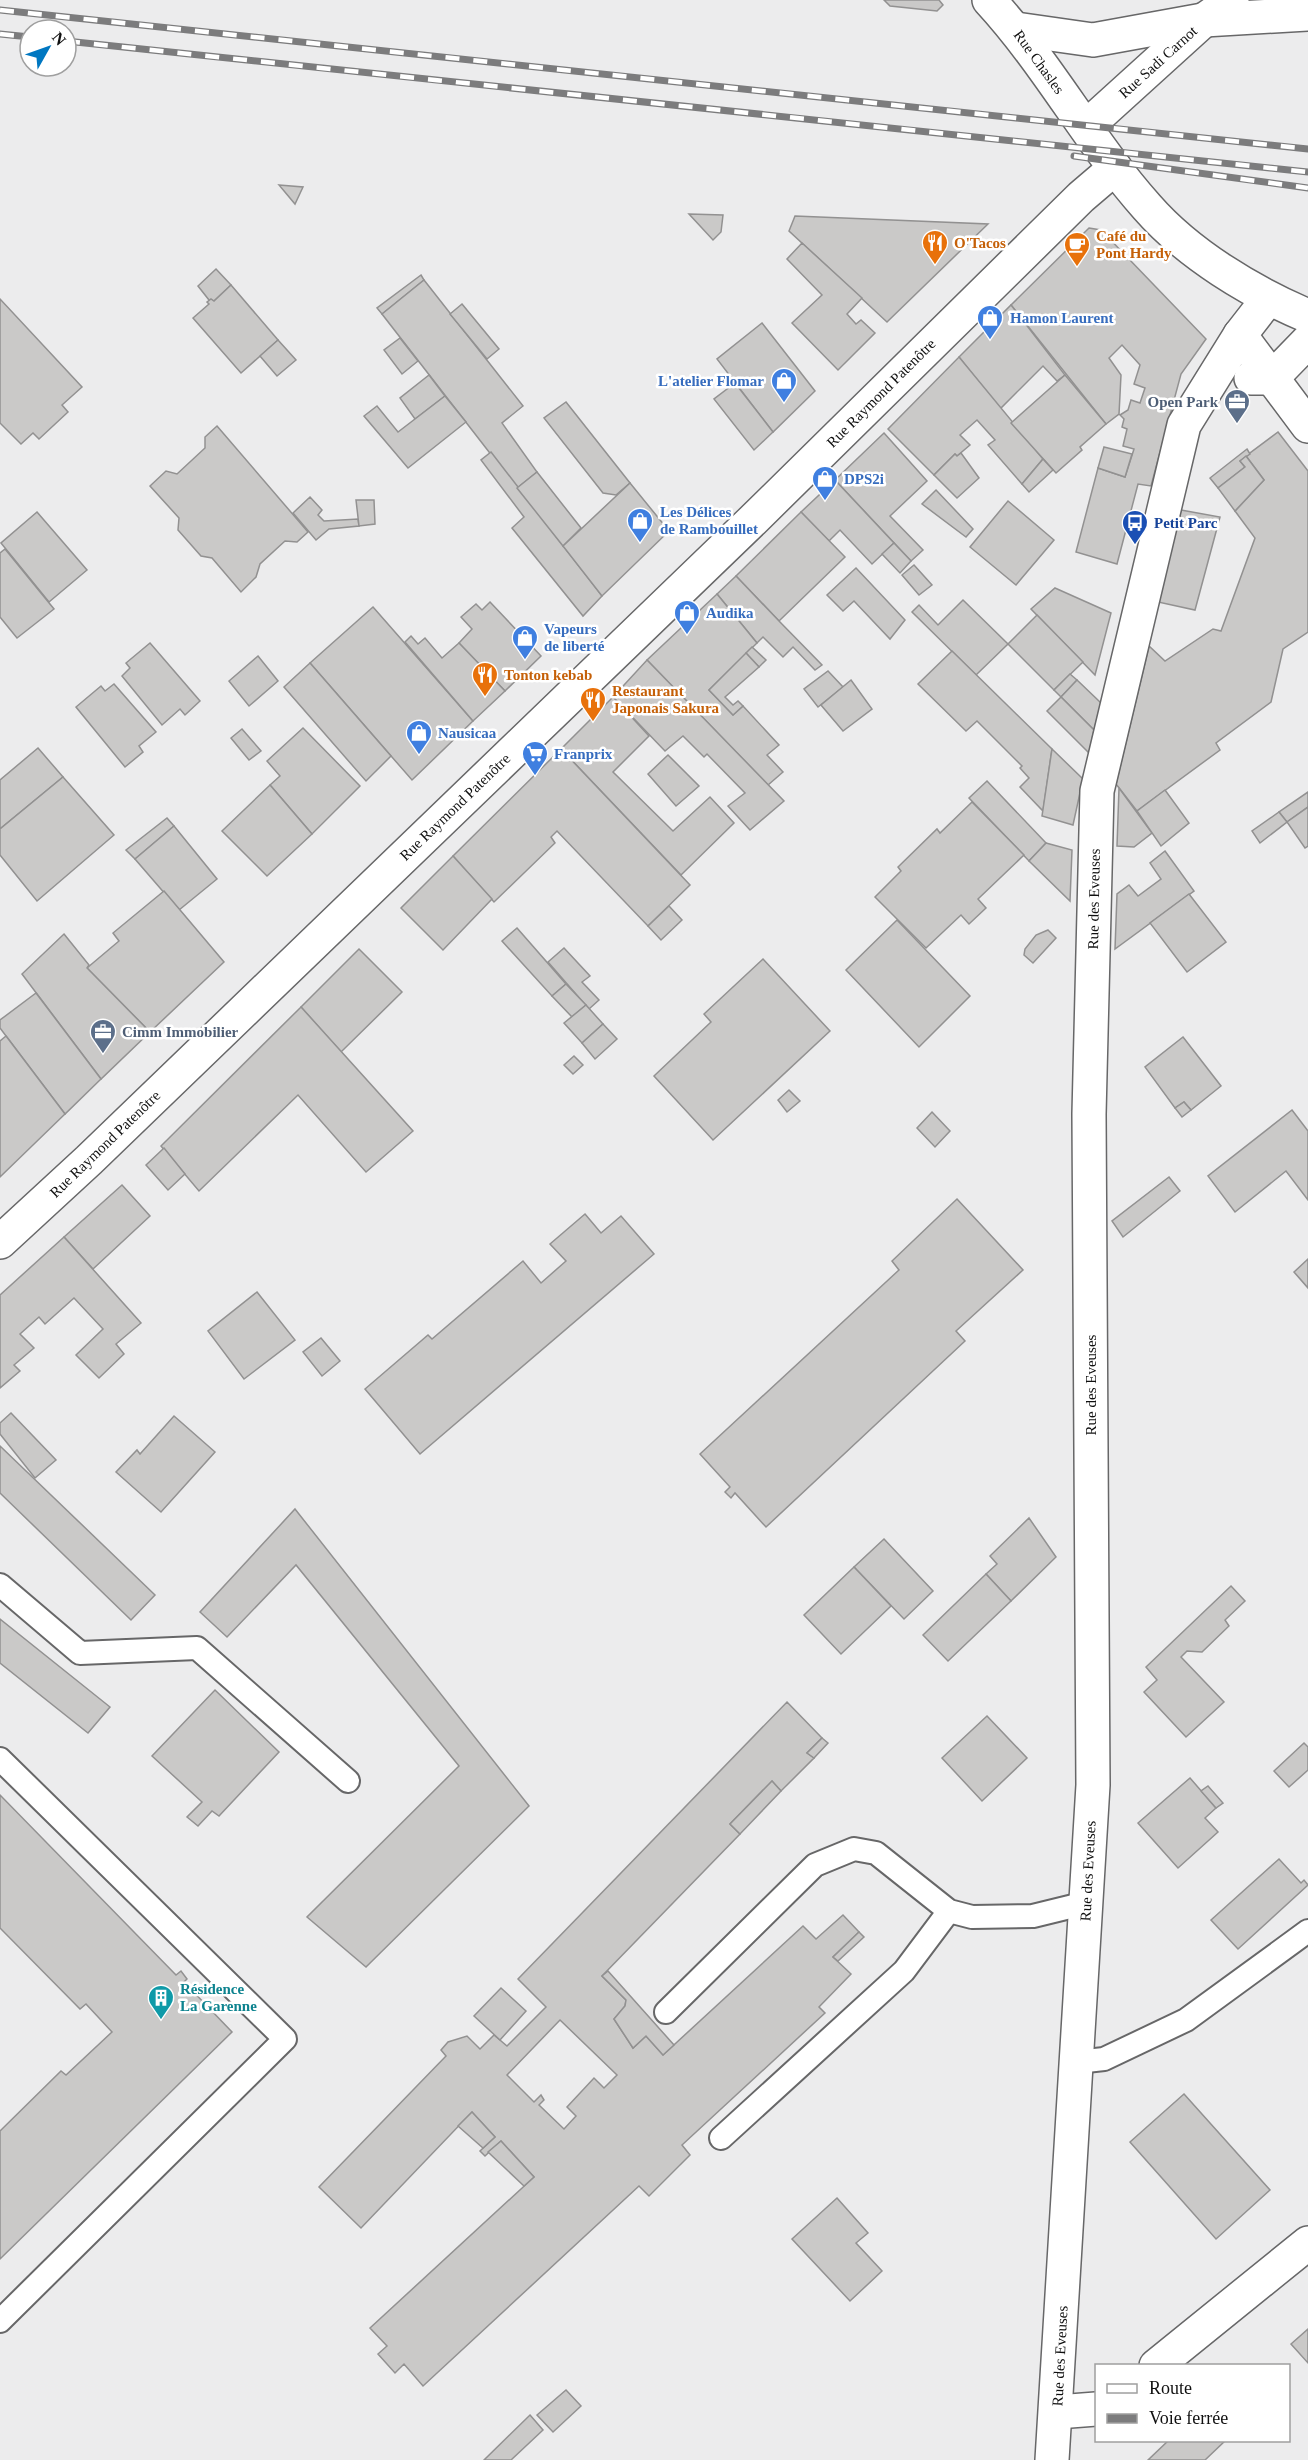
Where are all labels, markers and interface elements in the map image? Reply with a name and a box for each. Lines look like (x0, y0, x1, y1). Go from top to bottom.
north arrow (18, 18, 78, 78)
street label: Rue Sadi Carnot (1116, 22, 1201, 101)
street label: Rue Chasles (1011, 27, 1067, 97)
text: N (49, 29, 70, 49)
restaurant icon: O'Tacos (920, 228, 950, 266)
place label: Café du Pont Hardy (1096, 228, 1172, 261)
cafe icon: Café du Pont Hardy (1062, 230, 1092, 268)
place label: O'Tacos (954, 235, 1006, 251)
shop icon: Hamon Laurent (975, 303, 1005, 341)
place label: Hamon Laurent (1010, 310, 1113, 326)
street label: Rue Raymond Patenôtre (823, 335, 939, 451)
shop icon: L'atelier Flomar (769, 366, 799, 404)
place label: L'atelier Flomar (658, 373, 764, 389)
office icon: Open Park (1222, 387, 1252, 425)
place label: Open Park (1148, 394, 1219, 410)
shop icon: DPS2i (810, 464, 840, 502)
place label: DPS2i (844, 471, 884, 487)
place label: Les Délices de Rambouillet (660, 504, 758, 537)
shop icon: Les Délices de Rambouillet (625, 506, 655, 544)
bus stop icon: Petit Parc (1120, 508, 1150, 546)
place label: Petit Parc (1154, 515, 1218, 531)
shop icon: Audika (672, 598, 702, 636)
place label: Audika (706, 605, 754, 621)
place label: Vapeurs de liberté (544, 621, 605, 654)
shop icon: Vapeurs de liberté (510, 623, 540, 661)
restaurant icon: Tonton kebab (470, 660, 500, 698)
place label: Tonton kebab (504, 667, 592, 683)
place label: Restaurant Japonais Sakura (612, 683, 720, 716)
restaurant icon: Restaurant Japonais Sakura (578, 685, 608, 723)
shop icon: Nausicaa (404, 718, 434, 756)
place label: Nausicaa (438, 725, 497, 741)
supermarket icon: Franprix (520, 739, 550, 777)
place label: Franprix (554, 746, 613, 762)
street label: Rue Raymond Patenôtre (397, 750, 514, 864)
street label: Rue des Eveuses (1085, 848, 1103, 950)
office icon: Cimm Immobilier (88, 1017, 118, 1055)
place label: Cimm Immobilier (122, 1024, 239, 1040)
street label: Rue Raymond Patenôtre (47, 1087, 164, 1201)
street label: Rue des Eveuses (1083, 1334, 1099, 1435)
street label: Rue des Eveuses (1077, 1820, 1099, 1922)
place label: Résidence La Garenne (180, 1981, 257, 2014)
building icon: Résidence La Garenne (146, 1983, 176, 2021)
street label: Rue des Eveuses (1049, 2305, 1071, 2407)
legend (1095, 2364, 1290, 2442)
text: Route (1149, 2378, 1192, 2398)
text: Voie ferrée (1149, 2408, 1228, 2428)

